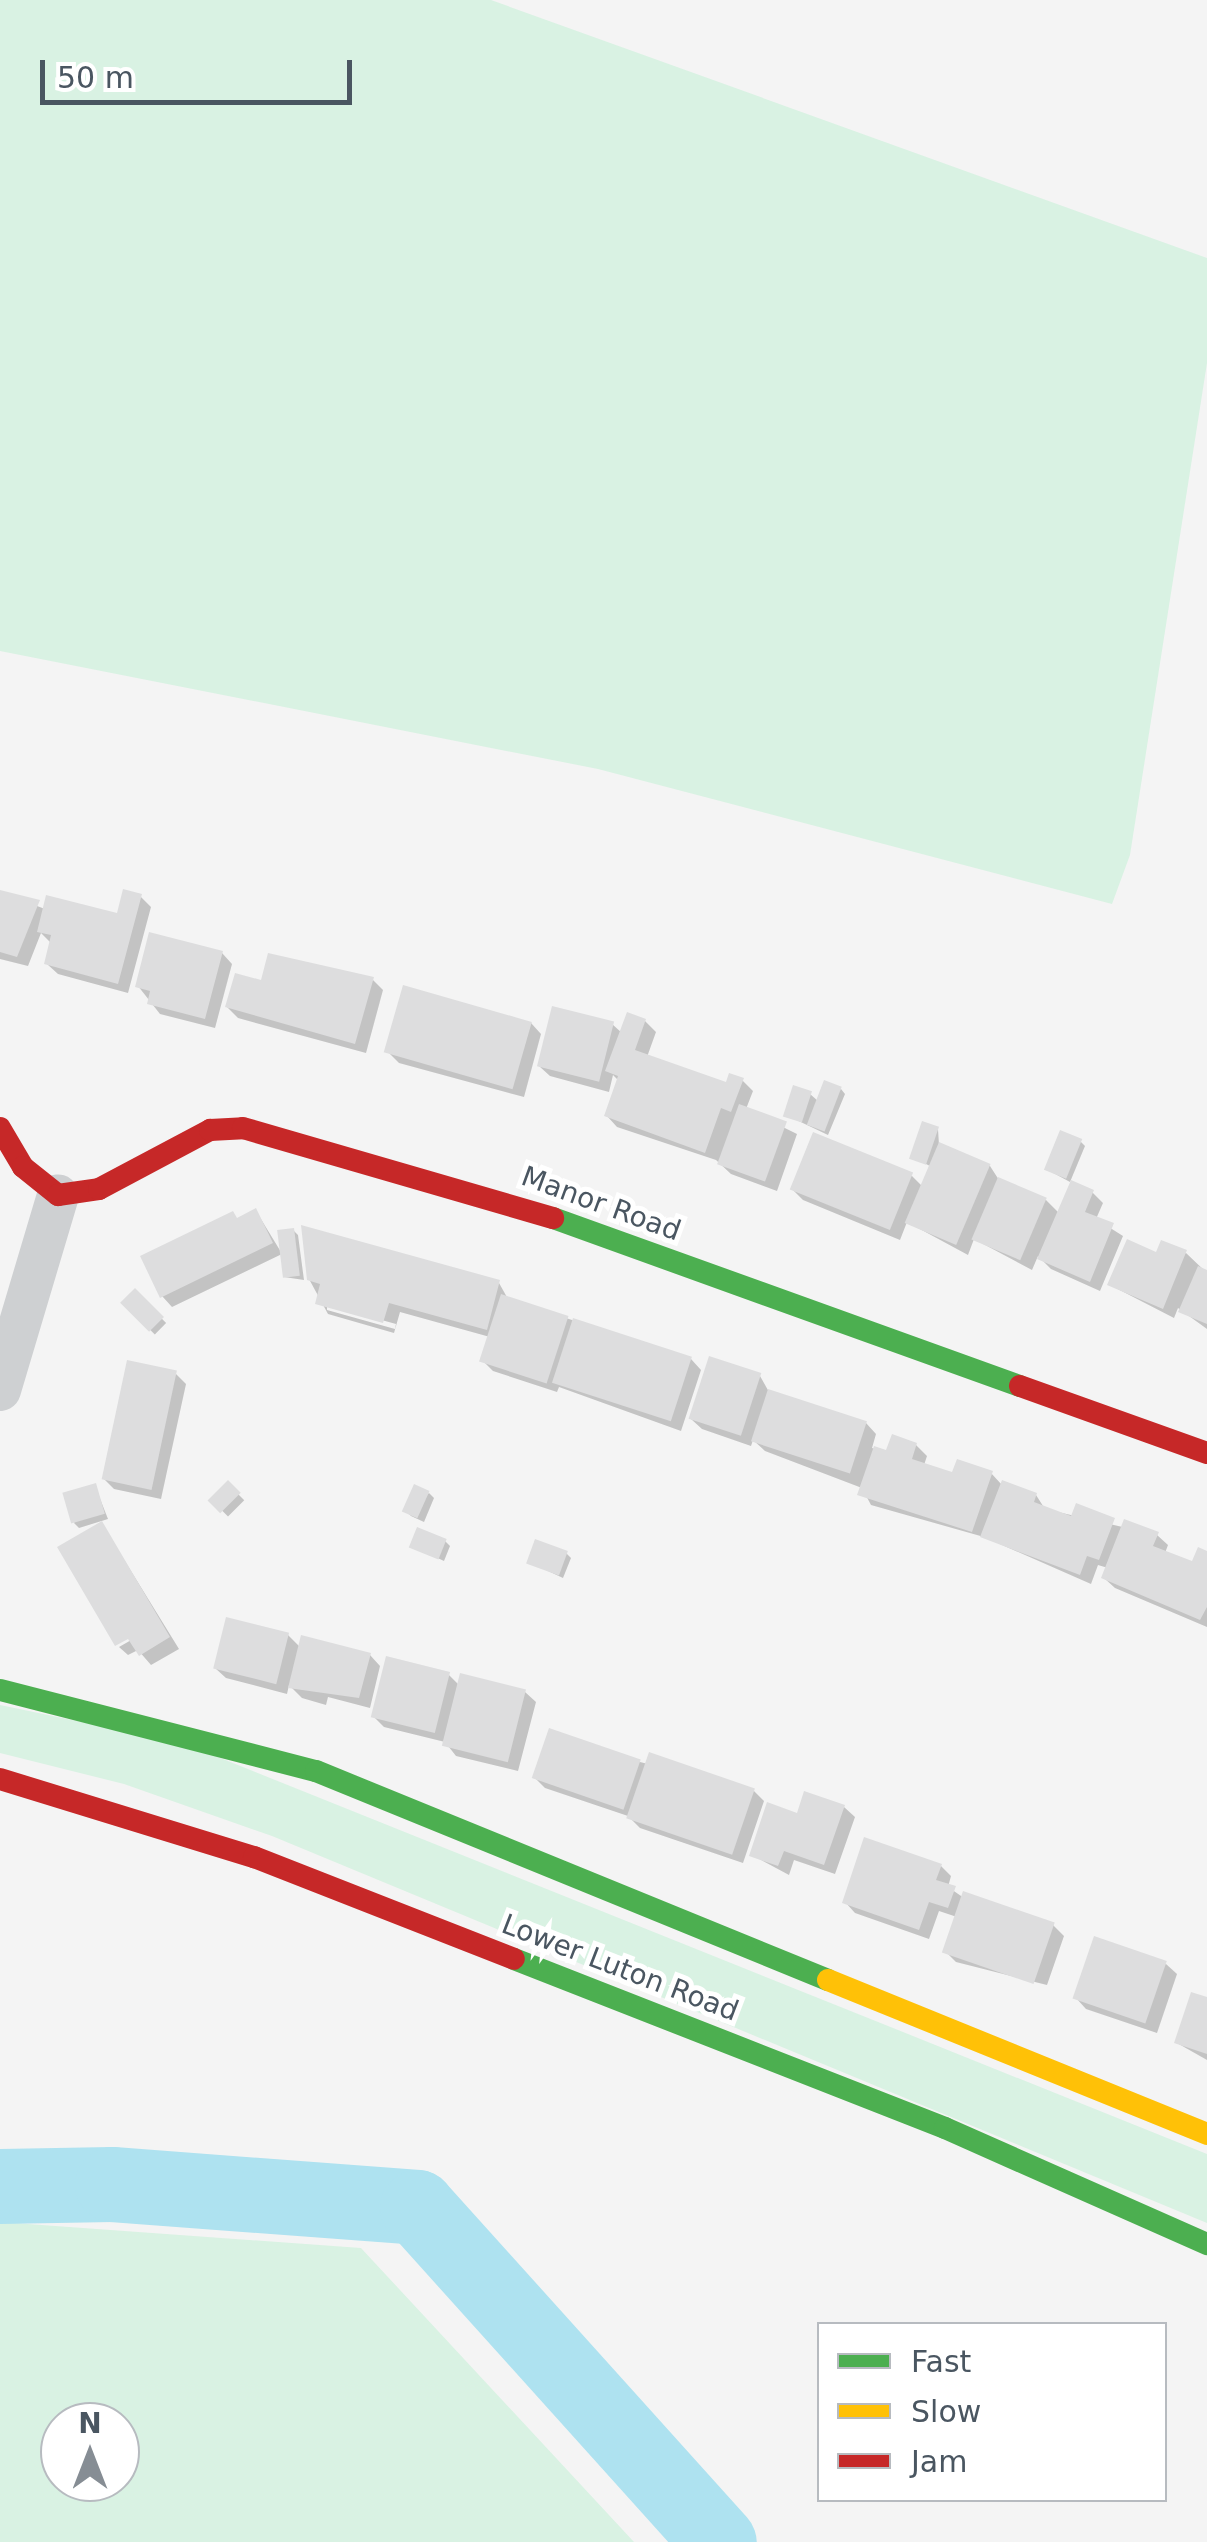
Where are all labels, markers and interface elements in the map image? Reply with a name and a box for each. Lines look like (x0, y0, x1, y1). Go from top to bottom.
scale bar (45, 40, 358, 102)
text: 50 m (57, 60, 134, 95)
street label: Manor Road (517, 1160, 685, 1248)
street label: Lower Luton Road (497, 1907, 743, 2029)
legend (817, 2322, 1167, 2502)
text: Fast (911, 2344, 971, 2379)
text: Slow (911, 2394, 981, 2429)
north arrow (40, 2402, 140, 2502)
text: N (78, 2407, 102, 2440)
text: Jam (911, 2444, 967, 2479)

